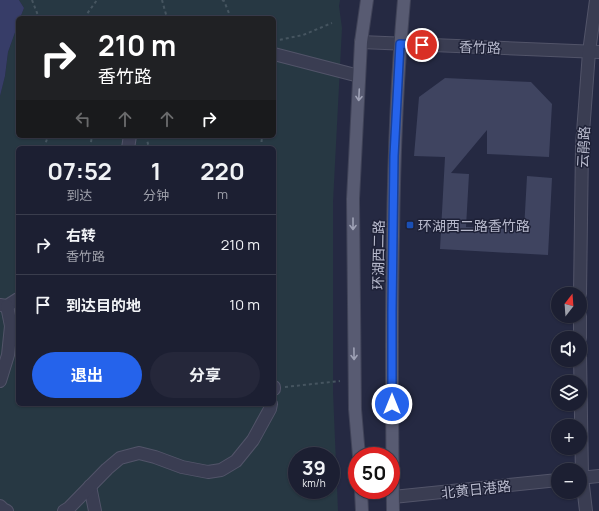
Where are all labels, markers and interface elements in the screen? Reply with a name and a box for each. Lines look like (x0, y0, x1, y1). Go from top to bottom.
text: 210 m (98, 26, 176, 64)
pin (405, 28, 439, 62)
icon: right (32, 32, 84, 84)
icon: arrive (411, 34, 433, 56)
street label: 香竹路 (459, 37, 501, 57)
text: 香竹路 (98, 64, 152, 88)
one-way arrow (355, 88, 362, 101)
icon: left (72, 108, 94, 130)
icon: ahead (114, 108, 136, 130)
icon: ahead (156, 108, 178, 130)
icon: right (198, 108, 220, 130)
street label: 云鹃路 (572, 126, 594, 168)
text: 07:52 (47, 154, 112, 187)
text: 1 (151, 154, 161, 187)
text: 220 (200, 154, 245, 187)
text: m (217, 185, 228, 203)
text: 到达 (67, 186, 93, 204)
text: 分钟 (143, 186, 169, 204)
place label: 环湖西二路香竹路 (418, 216, 530, 235)
one-way arrow (349, 217, 357, 230)
street label: 环湖西二路 (368, 220, 388, 290)
marker: 环湖西二路香竹路 (405, 220, 415, 230)
text: 右转 (66, 225, 96, 246)
icon: right (32, 234, 54, 256)
text: 210 m (221, 234, 260, 255)
text: 香竹路 (66, 247, 105, 265)
north arrow (551, 287, 587, 323)
map controls (551, 287, 587, 499)
icon: arrive (32, 294, 54, 316)
text: 10 m (229, 294, 260, 315)
text: 到达目的地 (66, 295, 141, 316)
button: sound (551, 331, 587, 367)
one-way arrow (351, 347, 358, 360)
button: 退出 (32, 352, 142, 398)
button: 分享 (150, 352, 260, 398)
button: layers (551, 375, 587, 411)
position arrow (371, 383, 413, 425)
button: + (551, 419, 587, 455)
speed limit sign: 50 (348, 447, 400, 499)
text: 39 (302, 454, 326, 481)
button: − (551, 463, 587, 499)
text: km/h (302, 476, 326, 490)
street label: 北黄日港路 (440, 476, 512, 502)

